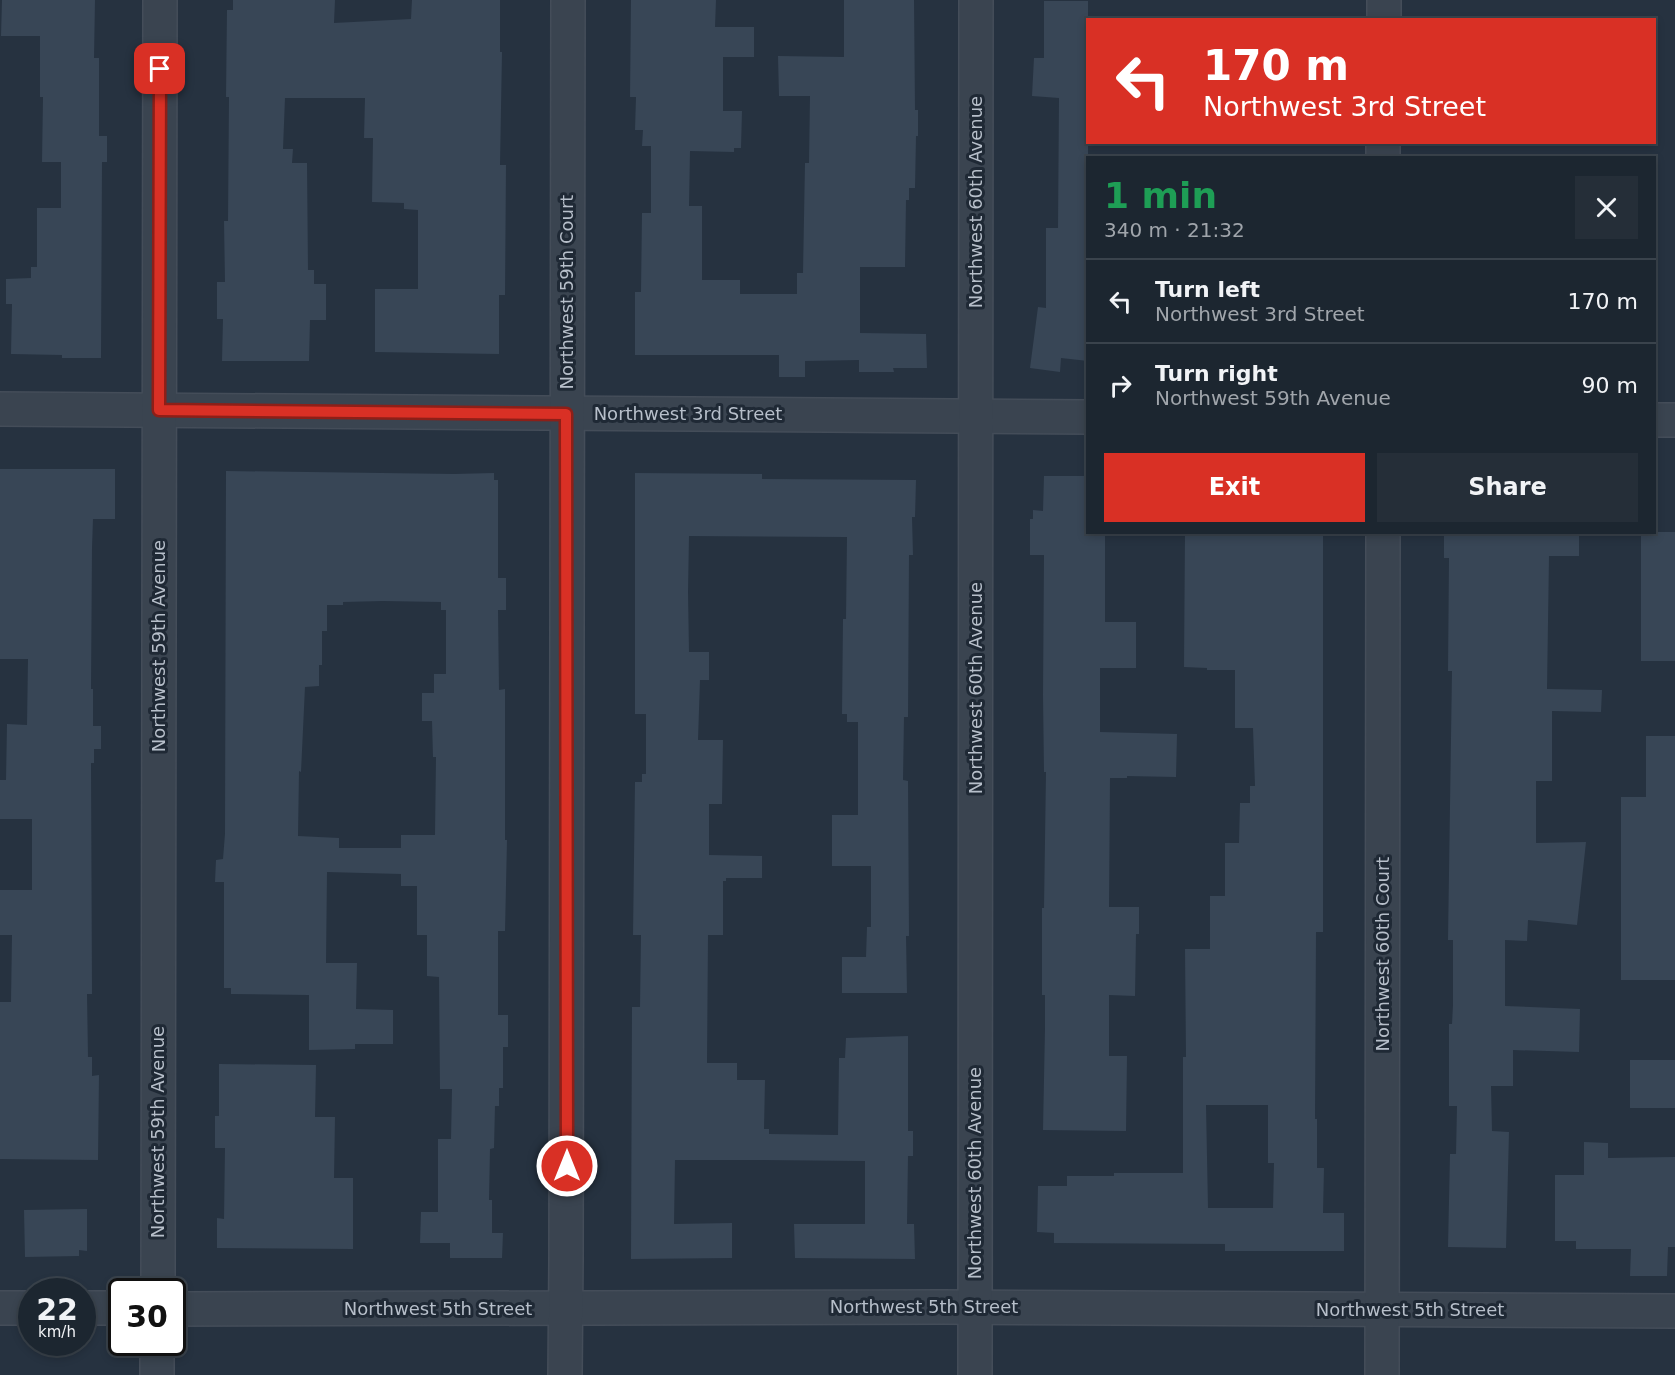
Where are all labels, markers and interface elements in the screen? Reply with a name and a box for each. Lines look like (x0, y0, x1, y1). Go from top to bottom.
text: 170 m (1203, 41, 1349, 90)
icon: left (1104, 42, 1182, 120)
pin (134, 43, 185, 94)
icon: arrive (143, 52, 176, 85)
text: Northwest 3rd Street (1203, 91, 1486, 122)
street label: Northwest 60th Avenue (965, 96, 986, 308)
text: 1 min (1104, 175, 1217, 216)
button: close (1575, 176, 1638, 239)
street label: Northwest 59th Court (556, 195, 577, 389)
text: 340 m · 21:32 (1104, 218, 1245, 242)
text: Turn left (1155, 277, 1260, 302)
icon: left (1104, 285, 1137, 318)
text: 170 m (1568, 289, 1638, 314)
text: Northwest 3rd Street (1155, 302, 1365, 326)
text: Turn right (1155, 361, 1278, 386)
icon: right (1104, 369, 1137, 402)
text: 90 m (1582, 373, 1638, 398)
text: Northwest 59th Avenue (1155, 386, 1391, 410)
street label: Northwest 3rd Street (594, 403, 782, 424)
button: Exit (1104, 453, 1365, 522)
button: Share (1377, 453, 1638, 522)
street label: Northwest 59th Avenue (148, 540, 169, 752)
street label: Northwest 60th Avenue (965, 582, 986, 794)
street label: Northwest 60th Court (1372, 857, 1393, 1051)
street label: Northwest 59th Avenue (147, 1026, 168, 1238)
street label: Northwest 60th Avenue (964, 1067, 985, 1279)
position arrow (535, 1134, 599, 1198)
speed limit sign: 30 (108, 1278, 186, 1356)
text: 22 (36, 1292, 78, 1327)
street label: Northwest 5th Street (830, 1296, 1018, 1317)
street label: Northwest 5th Street (344, 1298, 532, 1319)
street label: Northwest 5th Street (1316, 1299, 1504, 1320)
text: km/h (38, 1323, 76, 1341)

